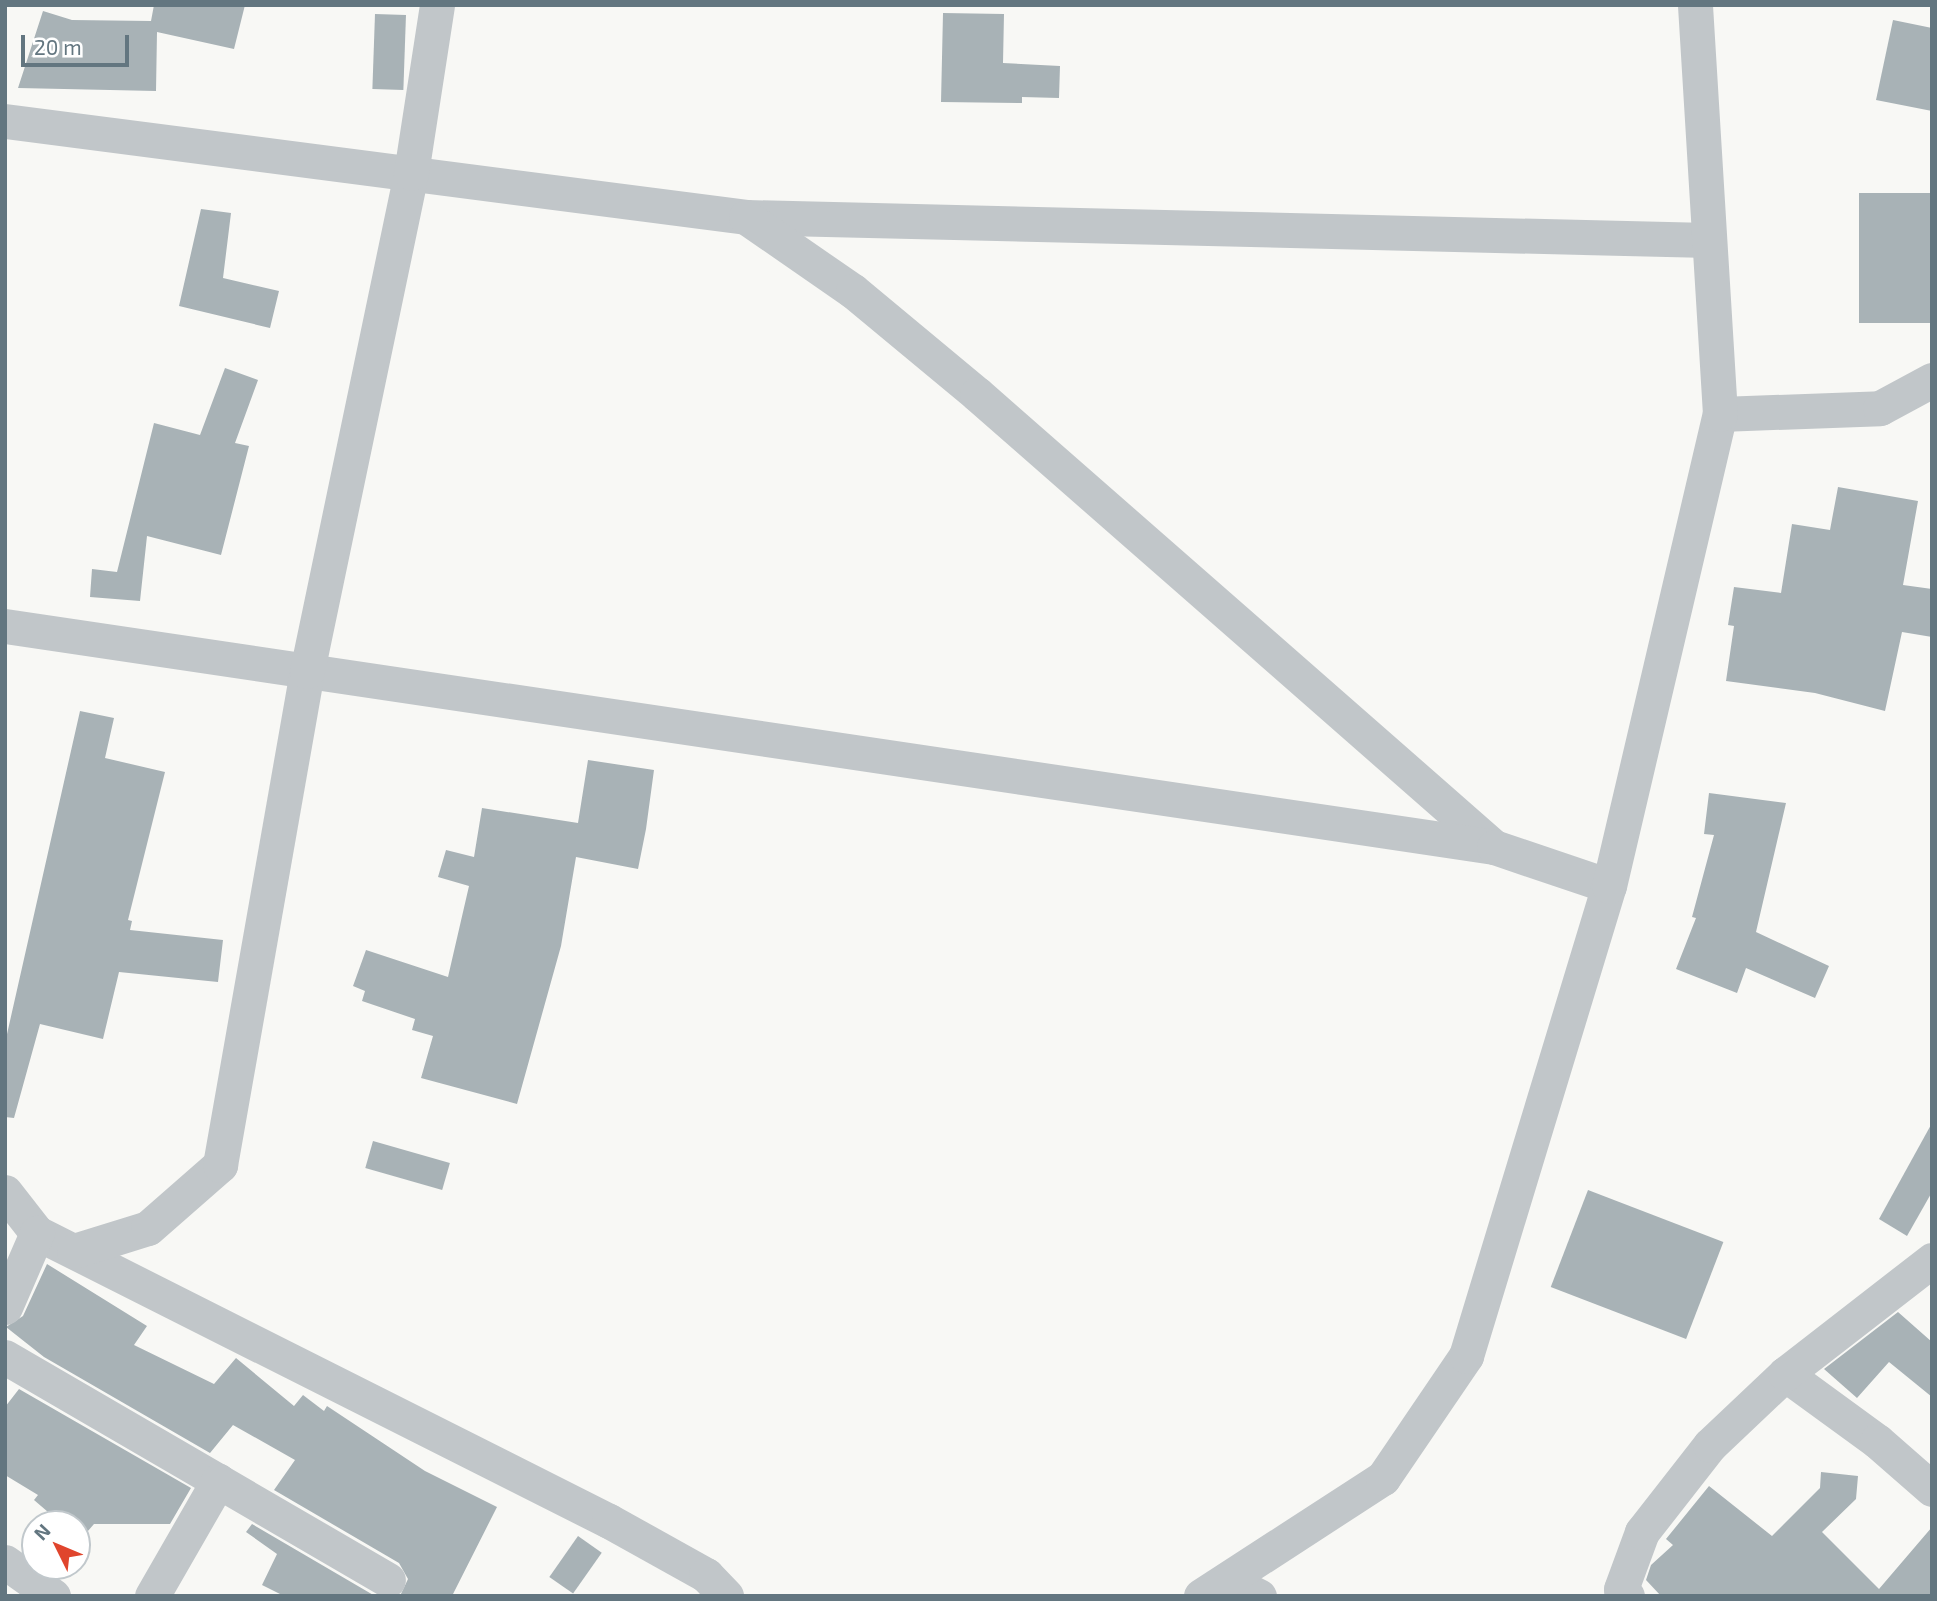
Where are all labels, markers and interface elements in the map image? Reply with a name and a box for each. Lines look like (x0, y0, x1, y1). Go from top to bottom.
scale bar (24, 21, 133, 65)
text: 20 m (34, 34, 82, 59)
north arrow (21, 1510, 91, 1580)
text: N (29, 1519, 55, 1545)

